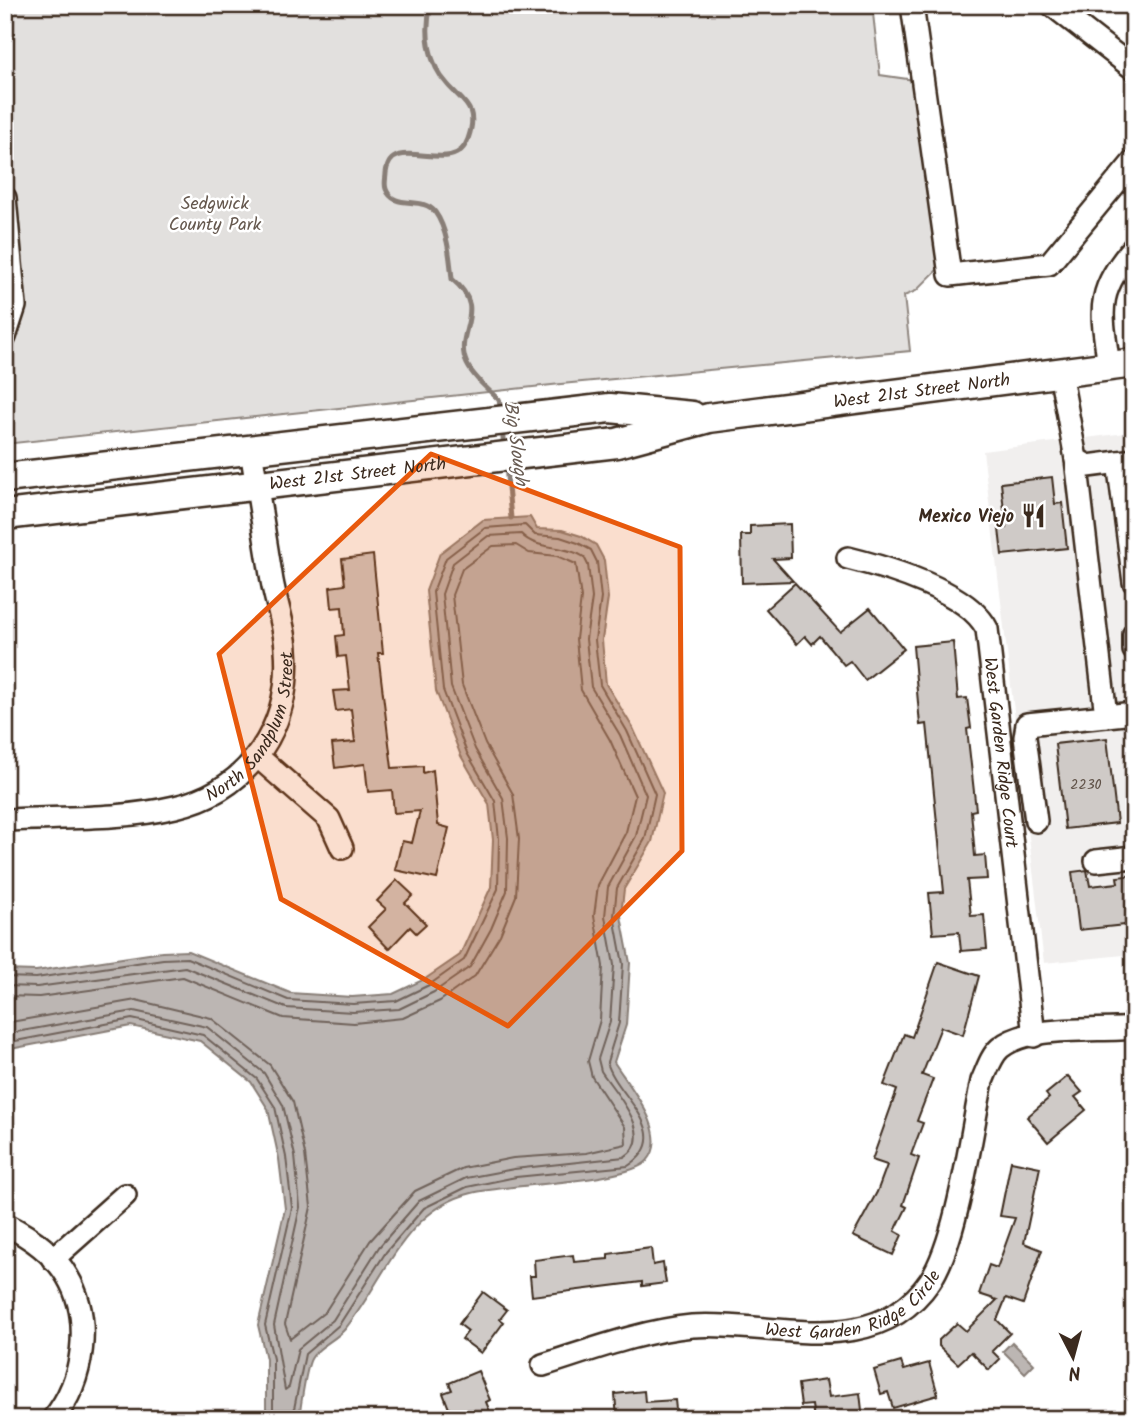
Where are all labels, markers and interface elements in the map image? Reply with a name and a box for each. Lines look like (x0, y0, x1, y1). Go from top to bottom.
park label: Sedgwick County Park (169, 190, 262, 240)
street label: West 21st Street North (832, 366, 1012, 418)
water label: Big Slough (494, 399, 536, 489)
street label: West 21st Street North (268, 450, 448, 500)
restaurant icon: Mexico Viejo (1020, 502, 1048, 530)
place label: Mexico Viejo (919, 503, 1014, 532)
street label: North Sandplum Street (201, 650, 303, 811)
street label: West Garden Ridge Court (974, 656, 1025, 851)
house number: 2230 (1070, 774, 1102, 796)
street label: West Garden Ridge Circle (764, 1265, 950, 1348)
north arrow (1038, 1322, 1108, 1392)
text: N (1067, 1356, 1082, 1387)

